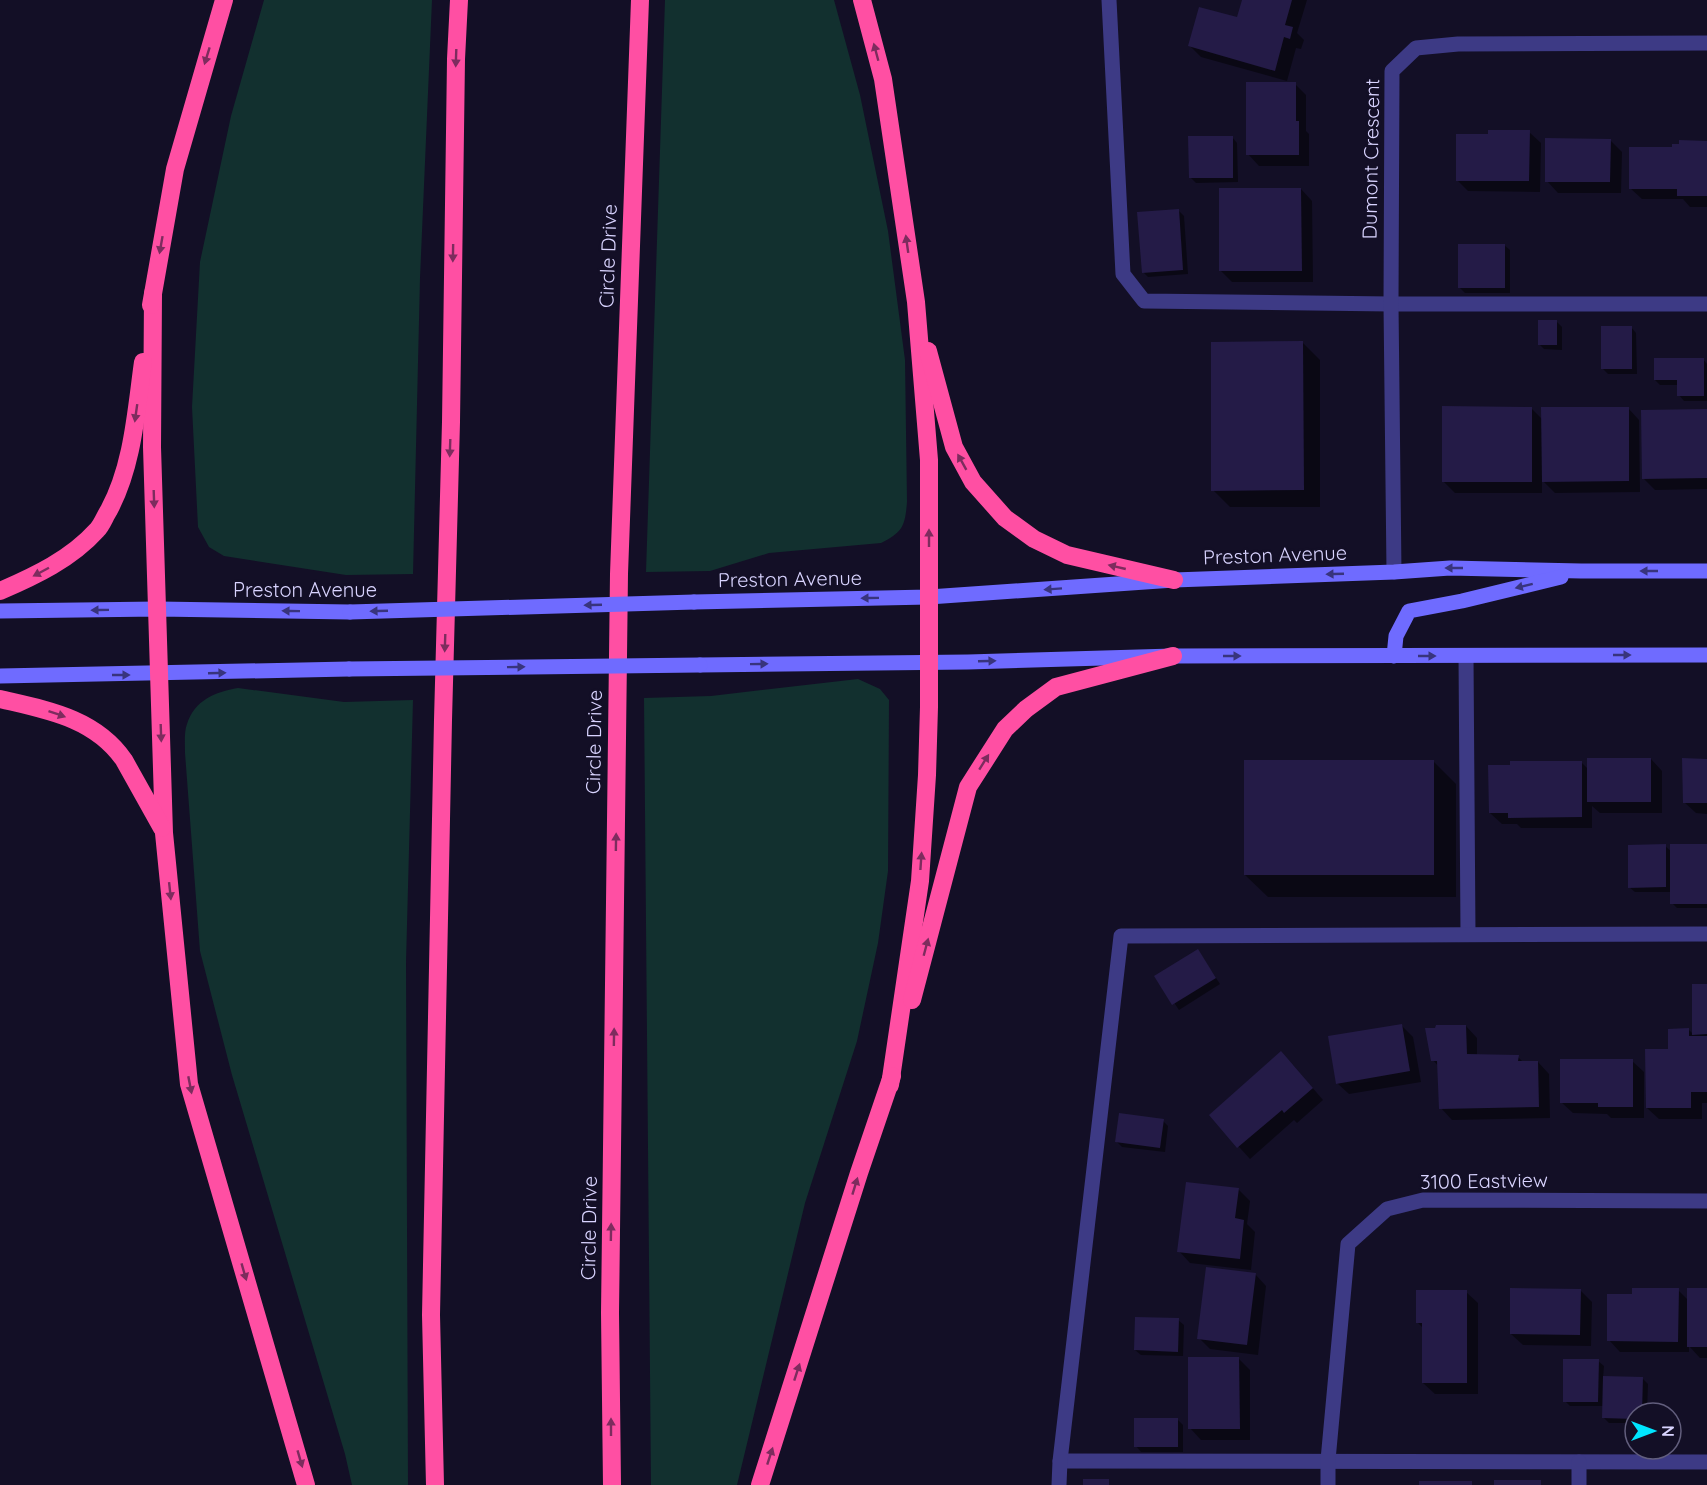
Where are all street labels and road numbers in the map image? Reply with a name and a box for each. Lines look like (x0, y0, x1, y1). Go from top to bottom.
street label: Dumont Crescent (1357, 78, 1384, 240)
street label: Circle Drive (593, 203, 622, 309)
street label: Preston Avenue (1203, 539, 1347, 570)
street label: Preston Avenue (718, 565, 862, 592)
street label: Preston Avenue (233, 577, 377, 602)
street label: Circle Drive (580, 690, 607, 794)
street label: 3100 Eastview (1420, 1167, 1548, 1194)
street label: Circle Drive (575, 1176, 602, 1280)

